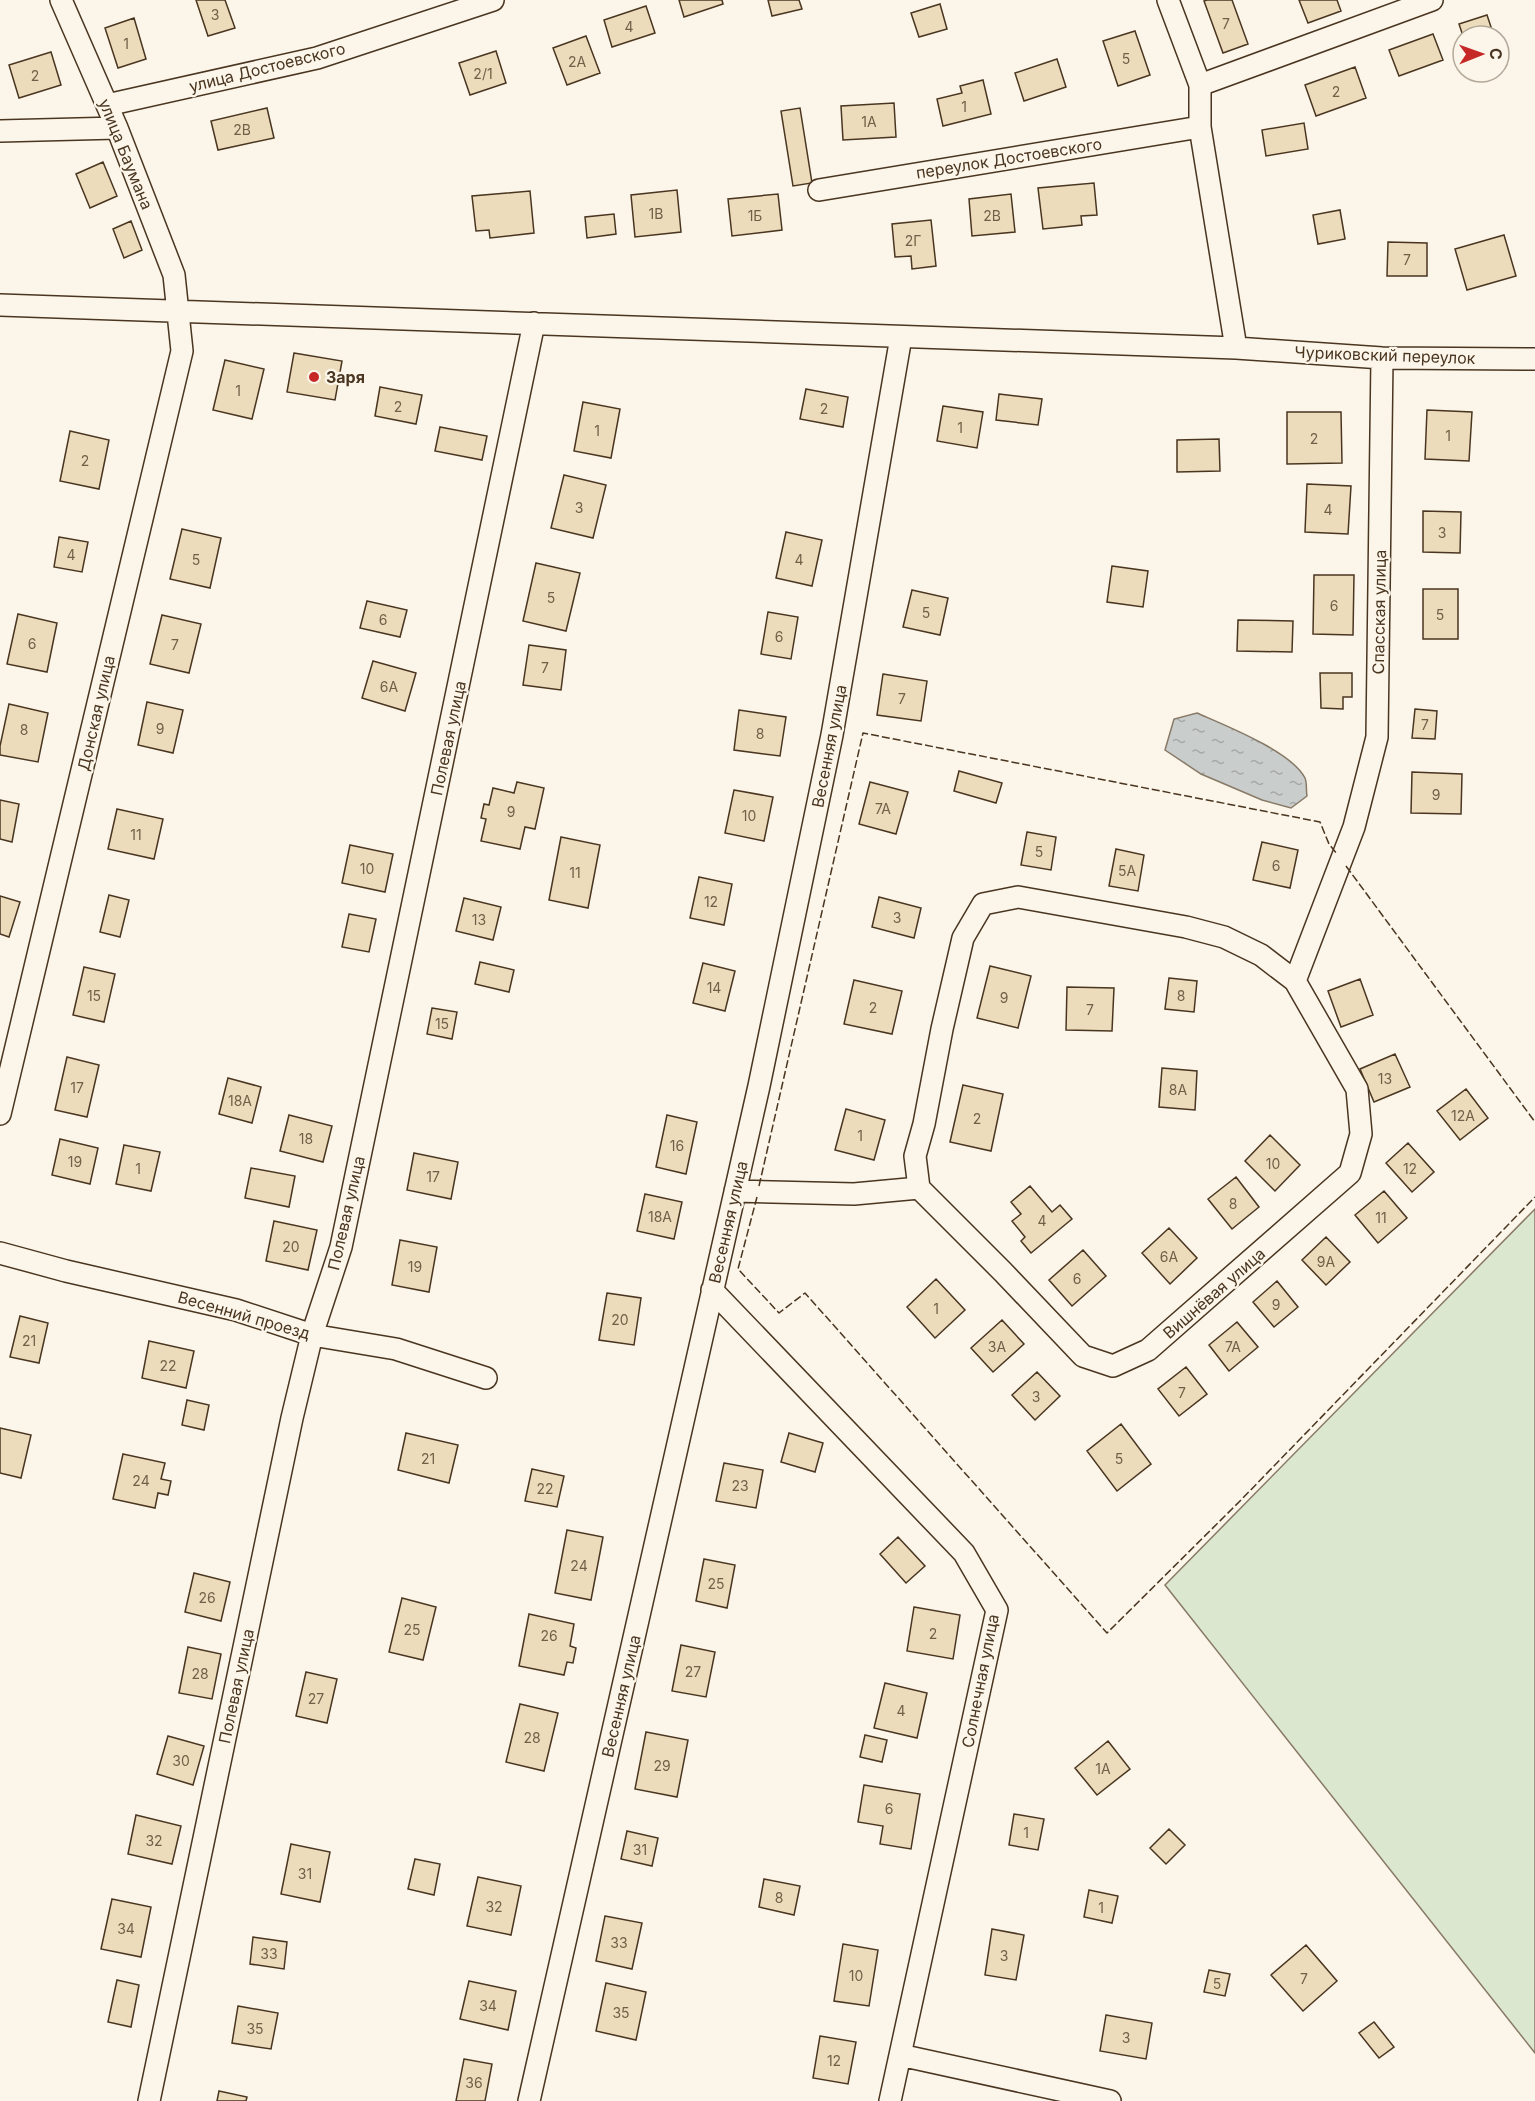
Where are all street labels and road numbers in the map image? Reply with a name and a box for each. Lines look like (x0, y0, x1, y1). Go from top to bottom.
street label: улица Достоевского (187, 38, 347, 96)
street label: улица Баумана (95, 96, 157, 212)
street label: переулок Достоевского (915, 133, 1103, 183)
street label: Чуриковский переулок (1294, 342, 1476, 368)
street label: Спасская улица (1368, 549, 1390, 675)
street label: Донская улица (73, 653, 119, 773)
street label: Полевая улица (426, 679, 470, 797)
street label: Весенняя улица (807, 683, 851, 809)
street label: Полевая улица (323, 1154, 369, 1272)
street label: Весенняя улица (704, 1159, 752, 1285)
street label: Вишнёвая улица (1159, 1243, 1269, 1343)
street label: Весенний проезд (176, 1287, 312, 1343)
street label: Солнечная улица (957, 1612, 1003, 1750)
street label: Полевая улица (214, 1627, 258, 1745)
street label: Весенняя улица (597, 1633, 645, 1759)

